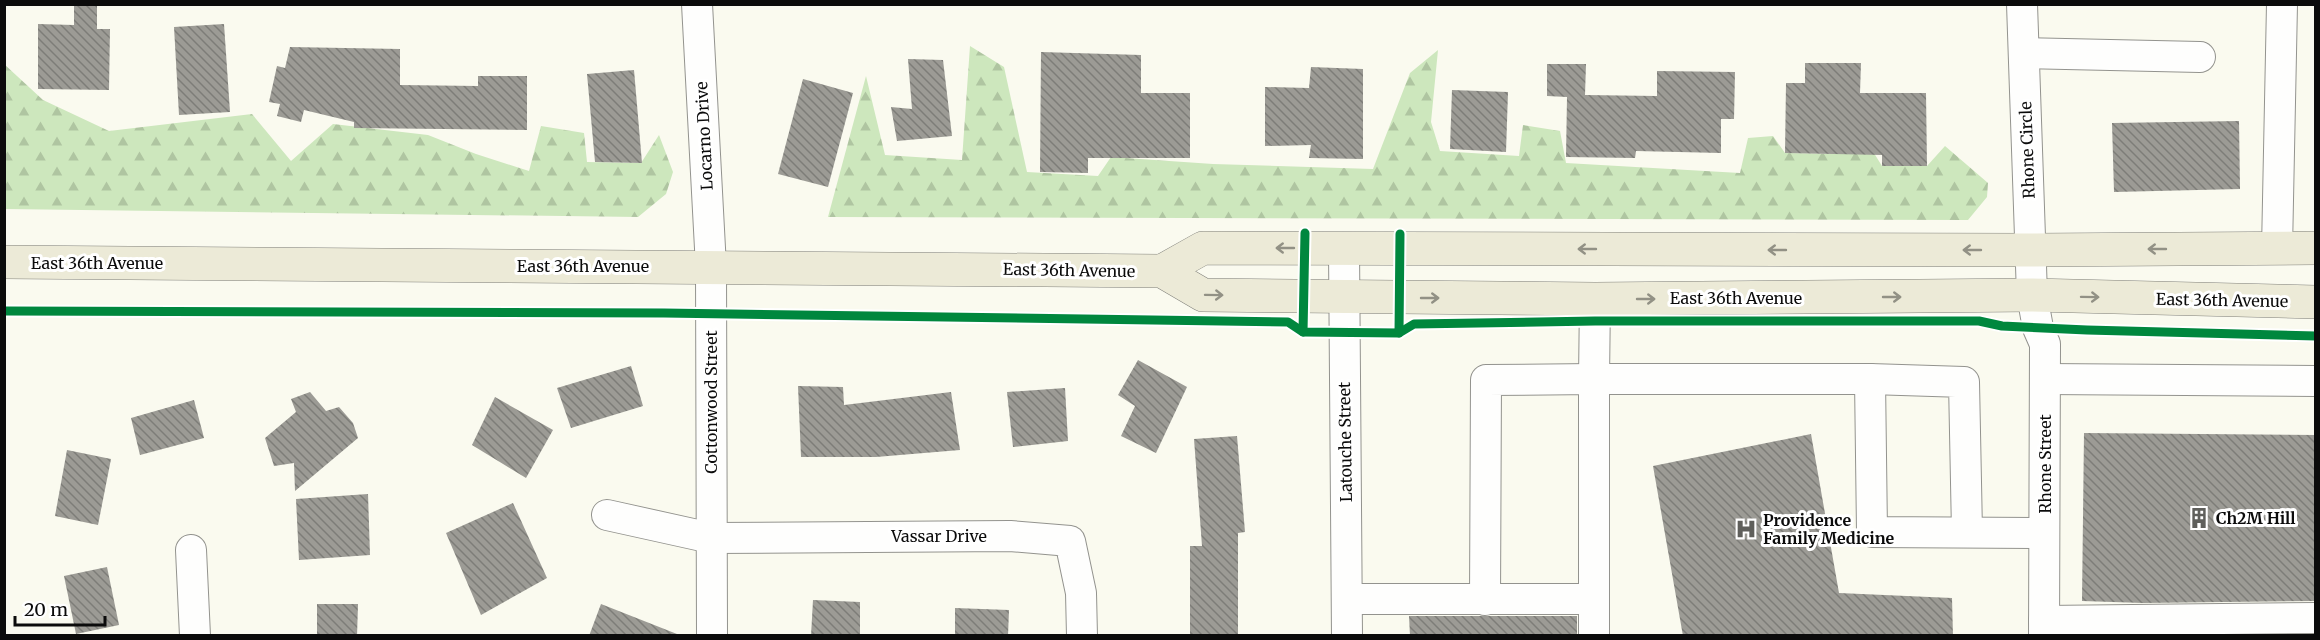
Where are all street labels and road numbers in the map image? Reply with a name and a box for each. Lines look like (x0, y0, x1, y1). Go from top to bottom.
street label: Locarno Drive (691, 81, 717, 191)
street label: Rhone Circle (2015, 101, 2039, 199)
street label: East 36th Avenue (31, 253, 163, 273)
street label: East 36th Avenue (517, 256, 649, 276)
street label: East 36th Avenue (1003, 259, 1135, 281)
street label: East 36th Avenue (1670, 288, 1802, 308)
street label: East 36th Avenue (2156, 289, 2288, 311)
street label: Cottonwood Street (701, 329, 721, 474)
street label: Latouche Street (1334, 381, 1356, 502)
street label: Rhone Street (2035, 413, 2055, 514)
street label: Vassar Drive (890, 526, 987, 546)

